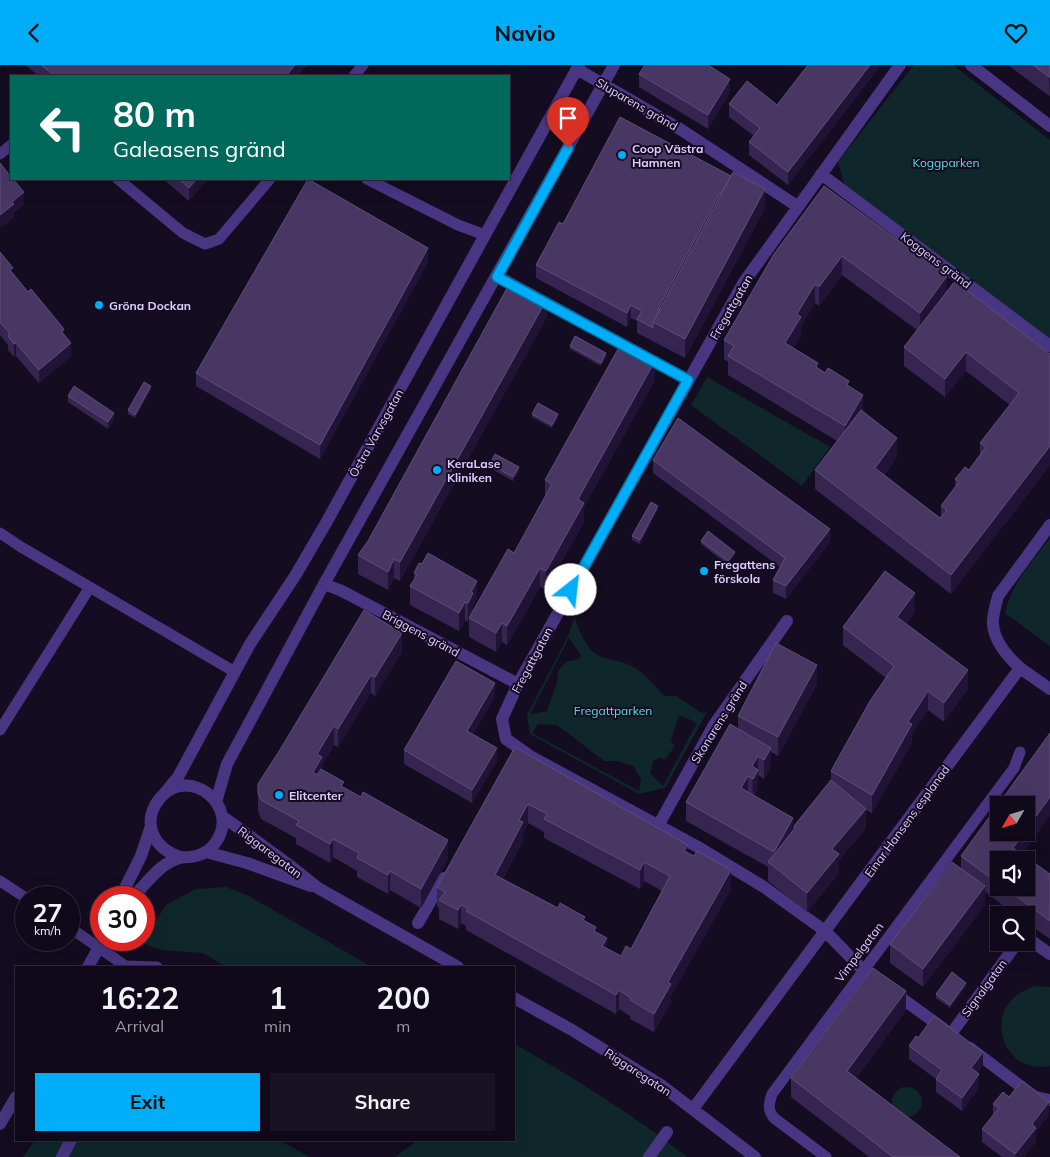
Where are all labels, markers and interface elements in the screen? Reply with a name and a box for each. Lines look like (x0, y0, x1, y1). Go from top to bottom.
icon: back (20, 19, 48, 47)
text: Navio (495, 19, 555, 47)
icon: heart (1002, 19, 1030, 47)
street label: Sluparens gränd (594, 75, 680, 133)
text: 80 m (113, 92, 196, 136)
icon: left (30, 95, 95, 160)
pin (547, 97, 589, 148)
icon: arrive (554, 104, 582, 132)
text: Galeasens gränd (113, 135, 286, 163)
place label: Coop Västra Hamnen (632, 141, 703, 170)
marker: Coop Västra Hamnen (616, 149, 628, 161)
park label: Koggparken (912, 155, 980, 170)
street label: Koggens gränd (898, 229, 974, 291)
street label: Fregattgatan (706, 272, 756, 342)
place label: Gröna Dockan (109, 298, 191, 313)
marker: Gröna Dockan (93, 299, 105, 311)
street label: Östra Varvsgatan (346, 386, 406, 480)
place label: KeraLase Kliniken (447, 456, 501, 485)
marker: KeraLase Kliniken (431, 464, 443, 476)
place label: Fregattens förskola (714, 557, 775, 586)
position arrow (544, 563, 596, 615)
marker: Fregattens förskola (698, 565, 710, 577)
street label: Briggens gränd (380, 606, 462, 660)
street label: Fregattgatan (508, 624, 556, 696)
street label: Skonarens gränd (688, 678, 750, 766)
park label: Fregattparken (574, 703, 652, 718)
street label: Einar Hansens esplanad (861, 762, 953, 880)
place label: Elitcenter (289, 788, 343, 803)
marker: Elitcenter (273, 789, 285, 801)
north arrow (990, 796, 1035, 841)
map controls (990, 796, 1035, 951)
street label: Riggaregatan (235, 823, 305, 881)
button: sound (990, 851, 1035, 896)
speed limit sign: 30 (90, 886, 155, 951)
text: 27 (32, 897, 63, 928)
button: search (990, 906, 1035, 951)
street label: Vimpelgatan (832, 919, 886, 985)
text: km/h (34, 923, 61, 938)
street label: Signalgatan (958, 956, 1010, 1020)
text: 16:22 (100, 979, 179, 1017)
text: 1 (269, 979, 287, 1017)
text: 200 (376, 979, 430, 1017)
text: Arrival (115, 1016, 164, 1036)
text: min (264, 1016, 291, 1036)
text: m (396, 1016, 410, 1036)
street label: Riggaregatan (602, 1045, 674, 1099)
button: Exit (35, 1073, 260, 1131)
button: Share (270, 1073, 495, 1131)

